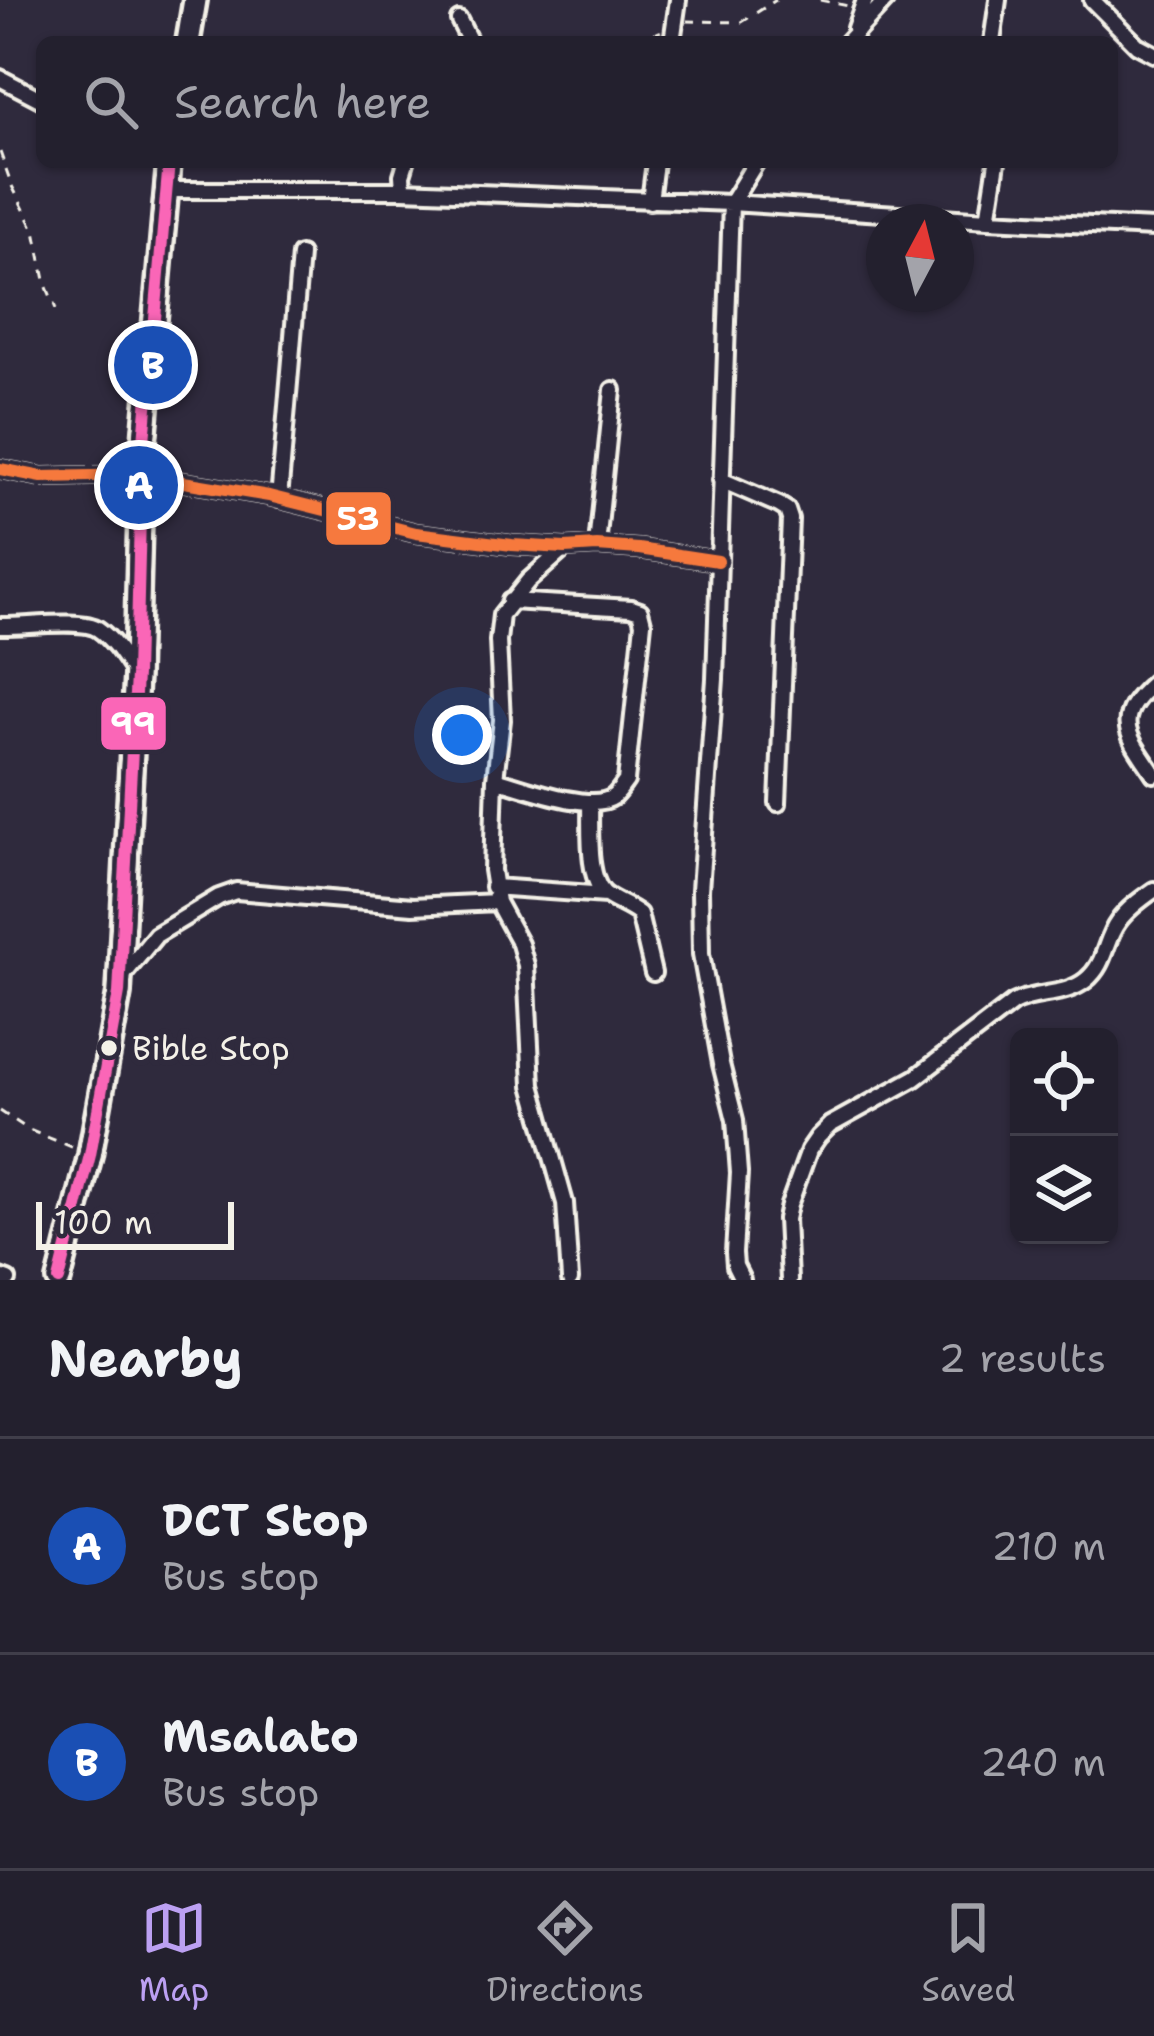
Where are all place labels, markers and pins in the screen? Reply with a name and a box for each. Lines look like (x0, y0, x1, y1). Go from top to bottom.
pin: B (114, 320, 192, 410)
pin: A (100, 440, 178, 530)
place label: Bible Stop (132, 1026, 290, 1071)
marker: Bible Stop (98, 1037, 120, 1059)

